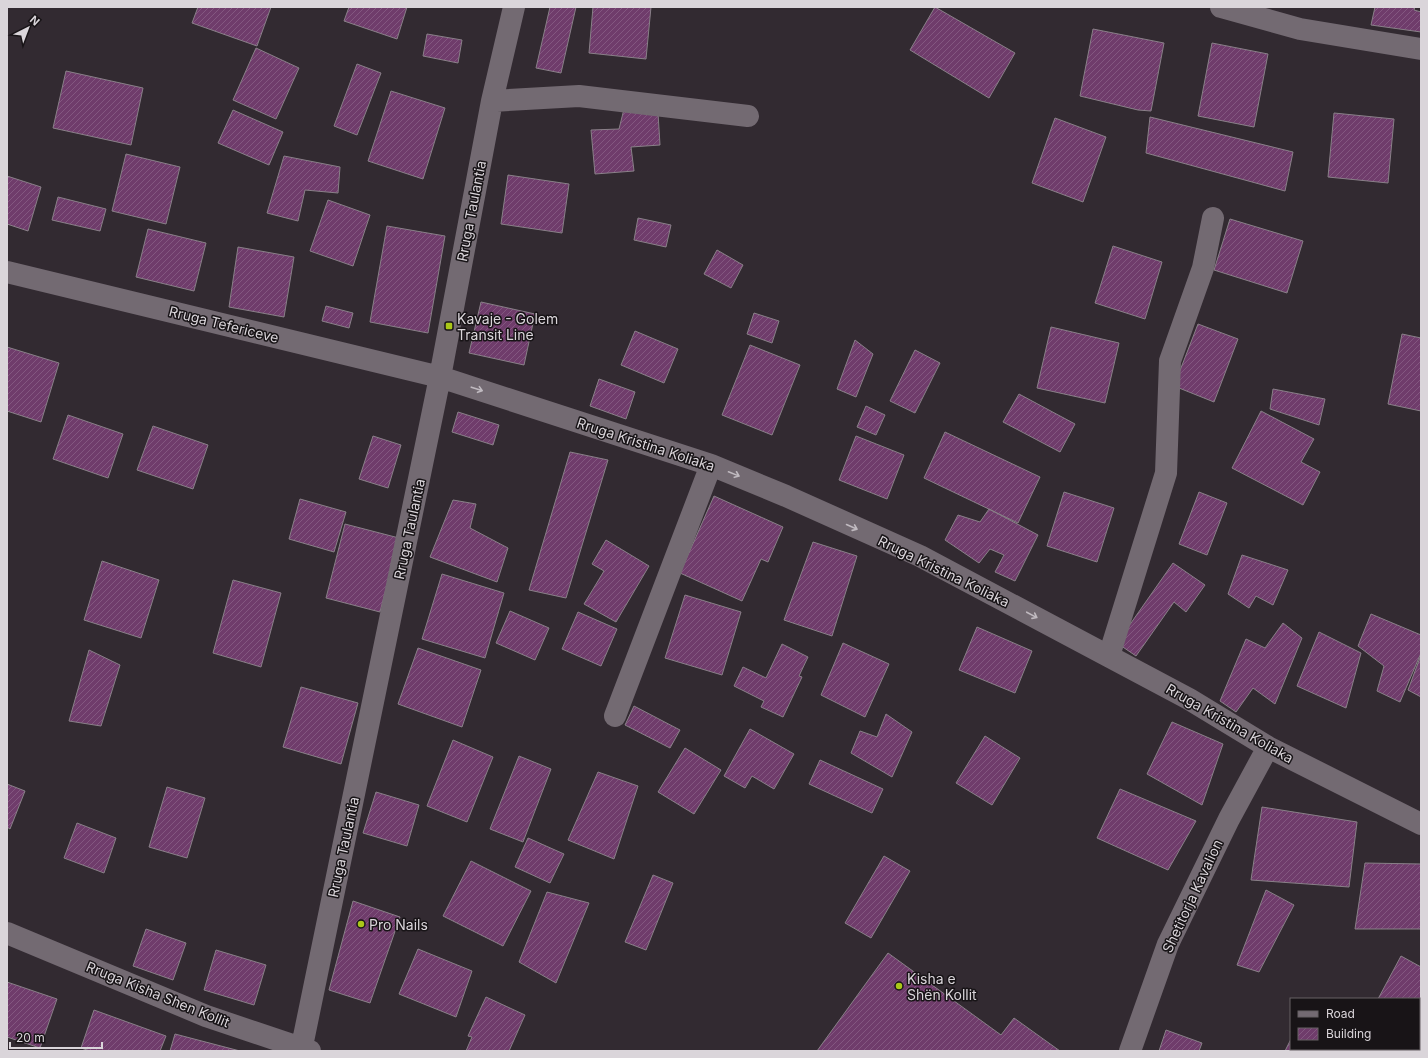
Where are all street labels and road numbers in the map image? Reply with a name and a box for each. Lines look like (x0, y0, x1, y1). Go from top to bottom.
street label: Rruga Taulantia (453, 159, 489, 263)
street label: Rruga Tefericeve (167, 302, 281, 346)
street label: Rruga Kristina Koliaka (575, 414, 717, 474)
street label: Rruga Taulantia (390, 477, 428, 581)
street label: Rruga Kristina Koliaka (876, 532, 1012, 610)
street label: Rruga Kristina Koliaka (1163, 680, 1297, 766)
street label: Rruga Taulantia (324, 795, 362, 899)
street label: Shetitorja Kavalion (1158, 837, 1226, 955)
street label: Rruga Kisha Shen Kollit (84, 957, 233, 1031)

